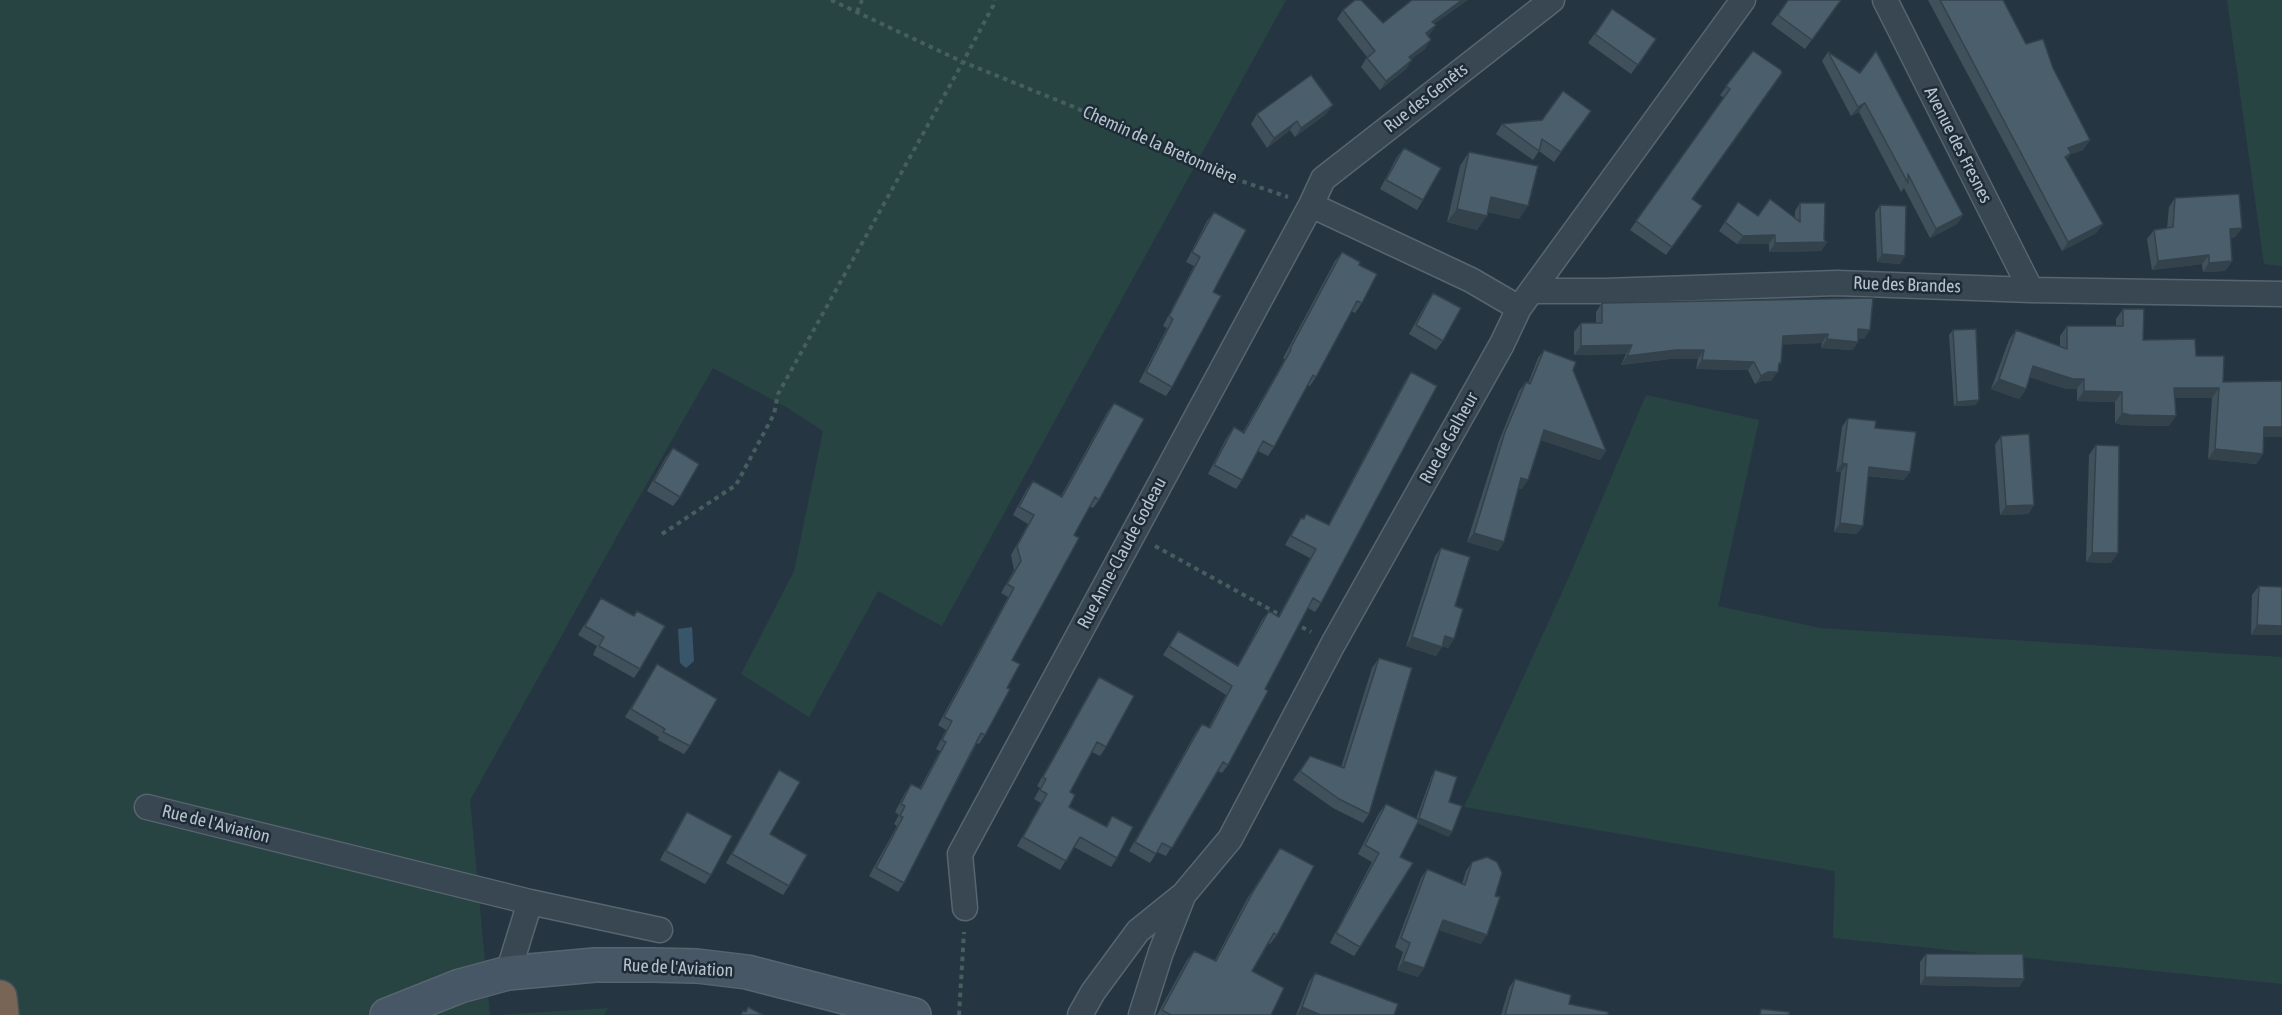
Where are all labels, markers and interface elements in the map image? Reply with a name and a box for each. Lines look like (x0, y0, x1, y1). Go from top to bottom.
street label: Rue des Genêts (1380, 59, 1472, 137)
street label: Avenue des Fresnes (1919, 83, 1997, 207)
street label: Chemin de la Bretonnière (1079, 101, 1241, 189)
street label: Rue des Brandes (1853, 272, 1961, 298)
street label: Rue de Galheur (1415, 389, 1483, 487)
street label: Rue Anne-Claude Godeau (1073, 474, 1171, 632)
street label: Rue de l'Aviation (160, 800, 272, 848)
street label: Rue de l'Aviation (622, 954, 734, 982)

